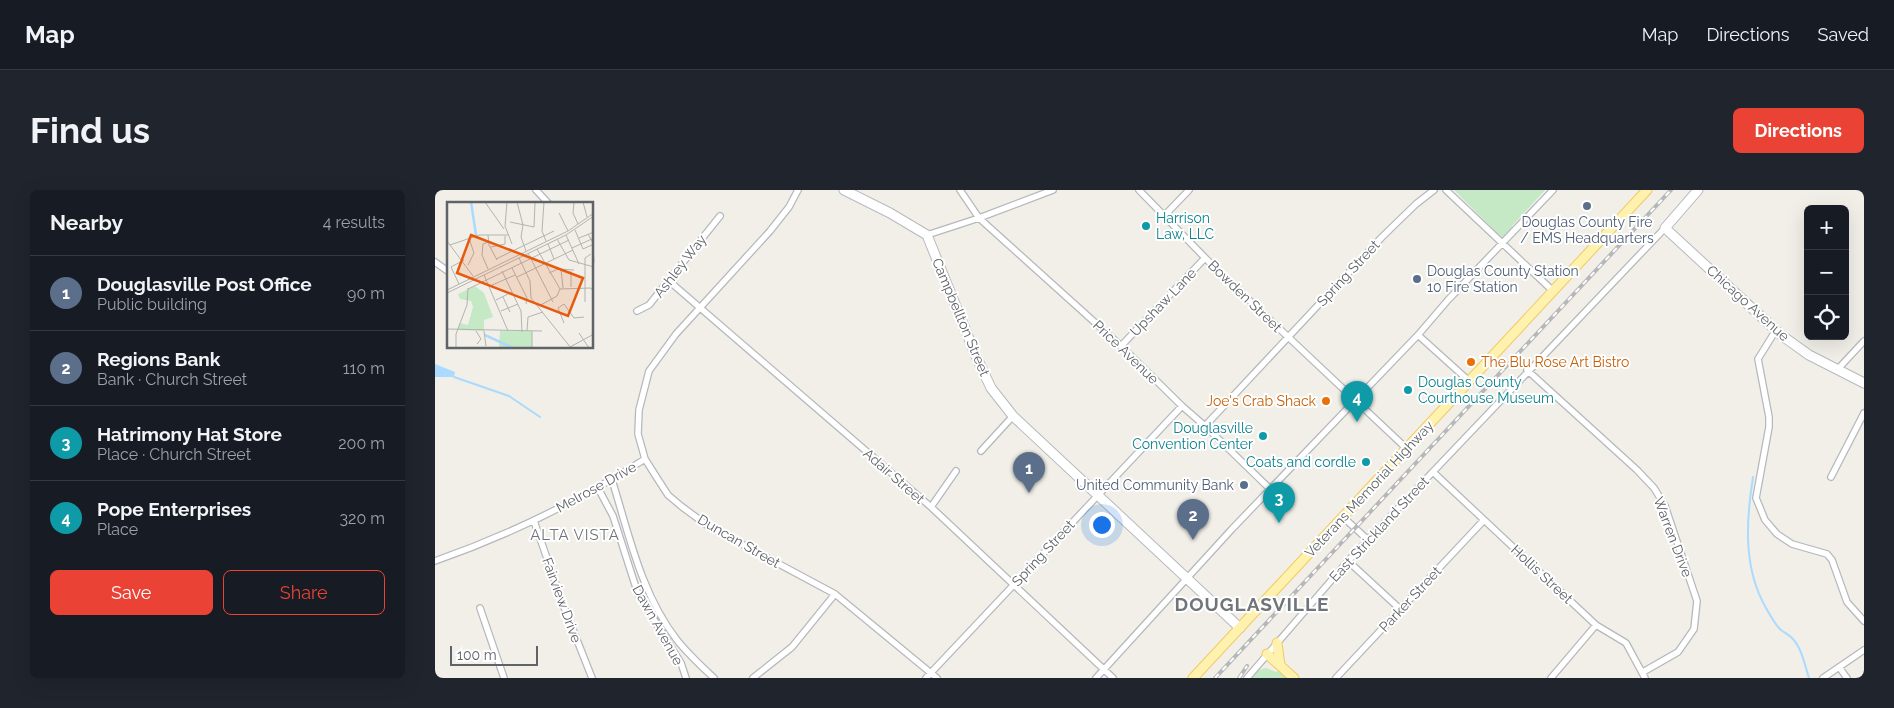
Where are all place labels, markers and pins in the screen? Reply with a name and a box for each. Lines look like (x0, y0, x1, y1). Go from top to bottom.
marker: Douglas County Fire / EMS Headquarters (1581, 200, 1593, 212)
place label: Harrison Law, LLC (1156, 210, 1215, 242)
place label: Douglas County Fire / EMS Headquarters (1520, 214, 1654, 246)
marker: Harrison Law, LLC (1140, 220, 1152, 232)
place label: Douglas County Station 10 Fire Station (1427, 263, 1579, 295)
marker: Douglas County Station 10 Fire Station (1411, 273, 1423, 285)
place label: The Blu Rose Art Bistro (1481, 354, 1629, 370)
marker: The Blu Rose Art Bistro (1465, 356, 1477, 368)
place label: Douglas County Courthouse Museum (1418, 374, 1554, 406)
pin: 4 (1341, 381, 1373, 422)
marker: Douglas County Courthouse Museum (1402, 384, 1414, 396)
place label: Joe's Crab Shack (1206, 393, 1317, 409)
marker: Joe's Crab Shack (1320, 395, 1332, 407)
place label: Douglasville Convention Center (1132, 420, 1253, 452)
marker: Douglasville Convention Center (1257, 430, 1269, 442)
pin: 1 (1013, 452, 1045, 493)
place label: Coats and cordle (1246, 454, 1356, 470)
marker: Coats and cordle (1360, 456, 1372, 468)
place label: United Community Bank (1076, 477, 1235, 493)
marker: United Community Bank (1238, 479, 1250, 491)
pin: 3 (1263, 482, 1295, 523)
pin: 2 (1177, 499, 1209, 540)

